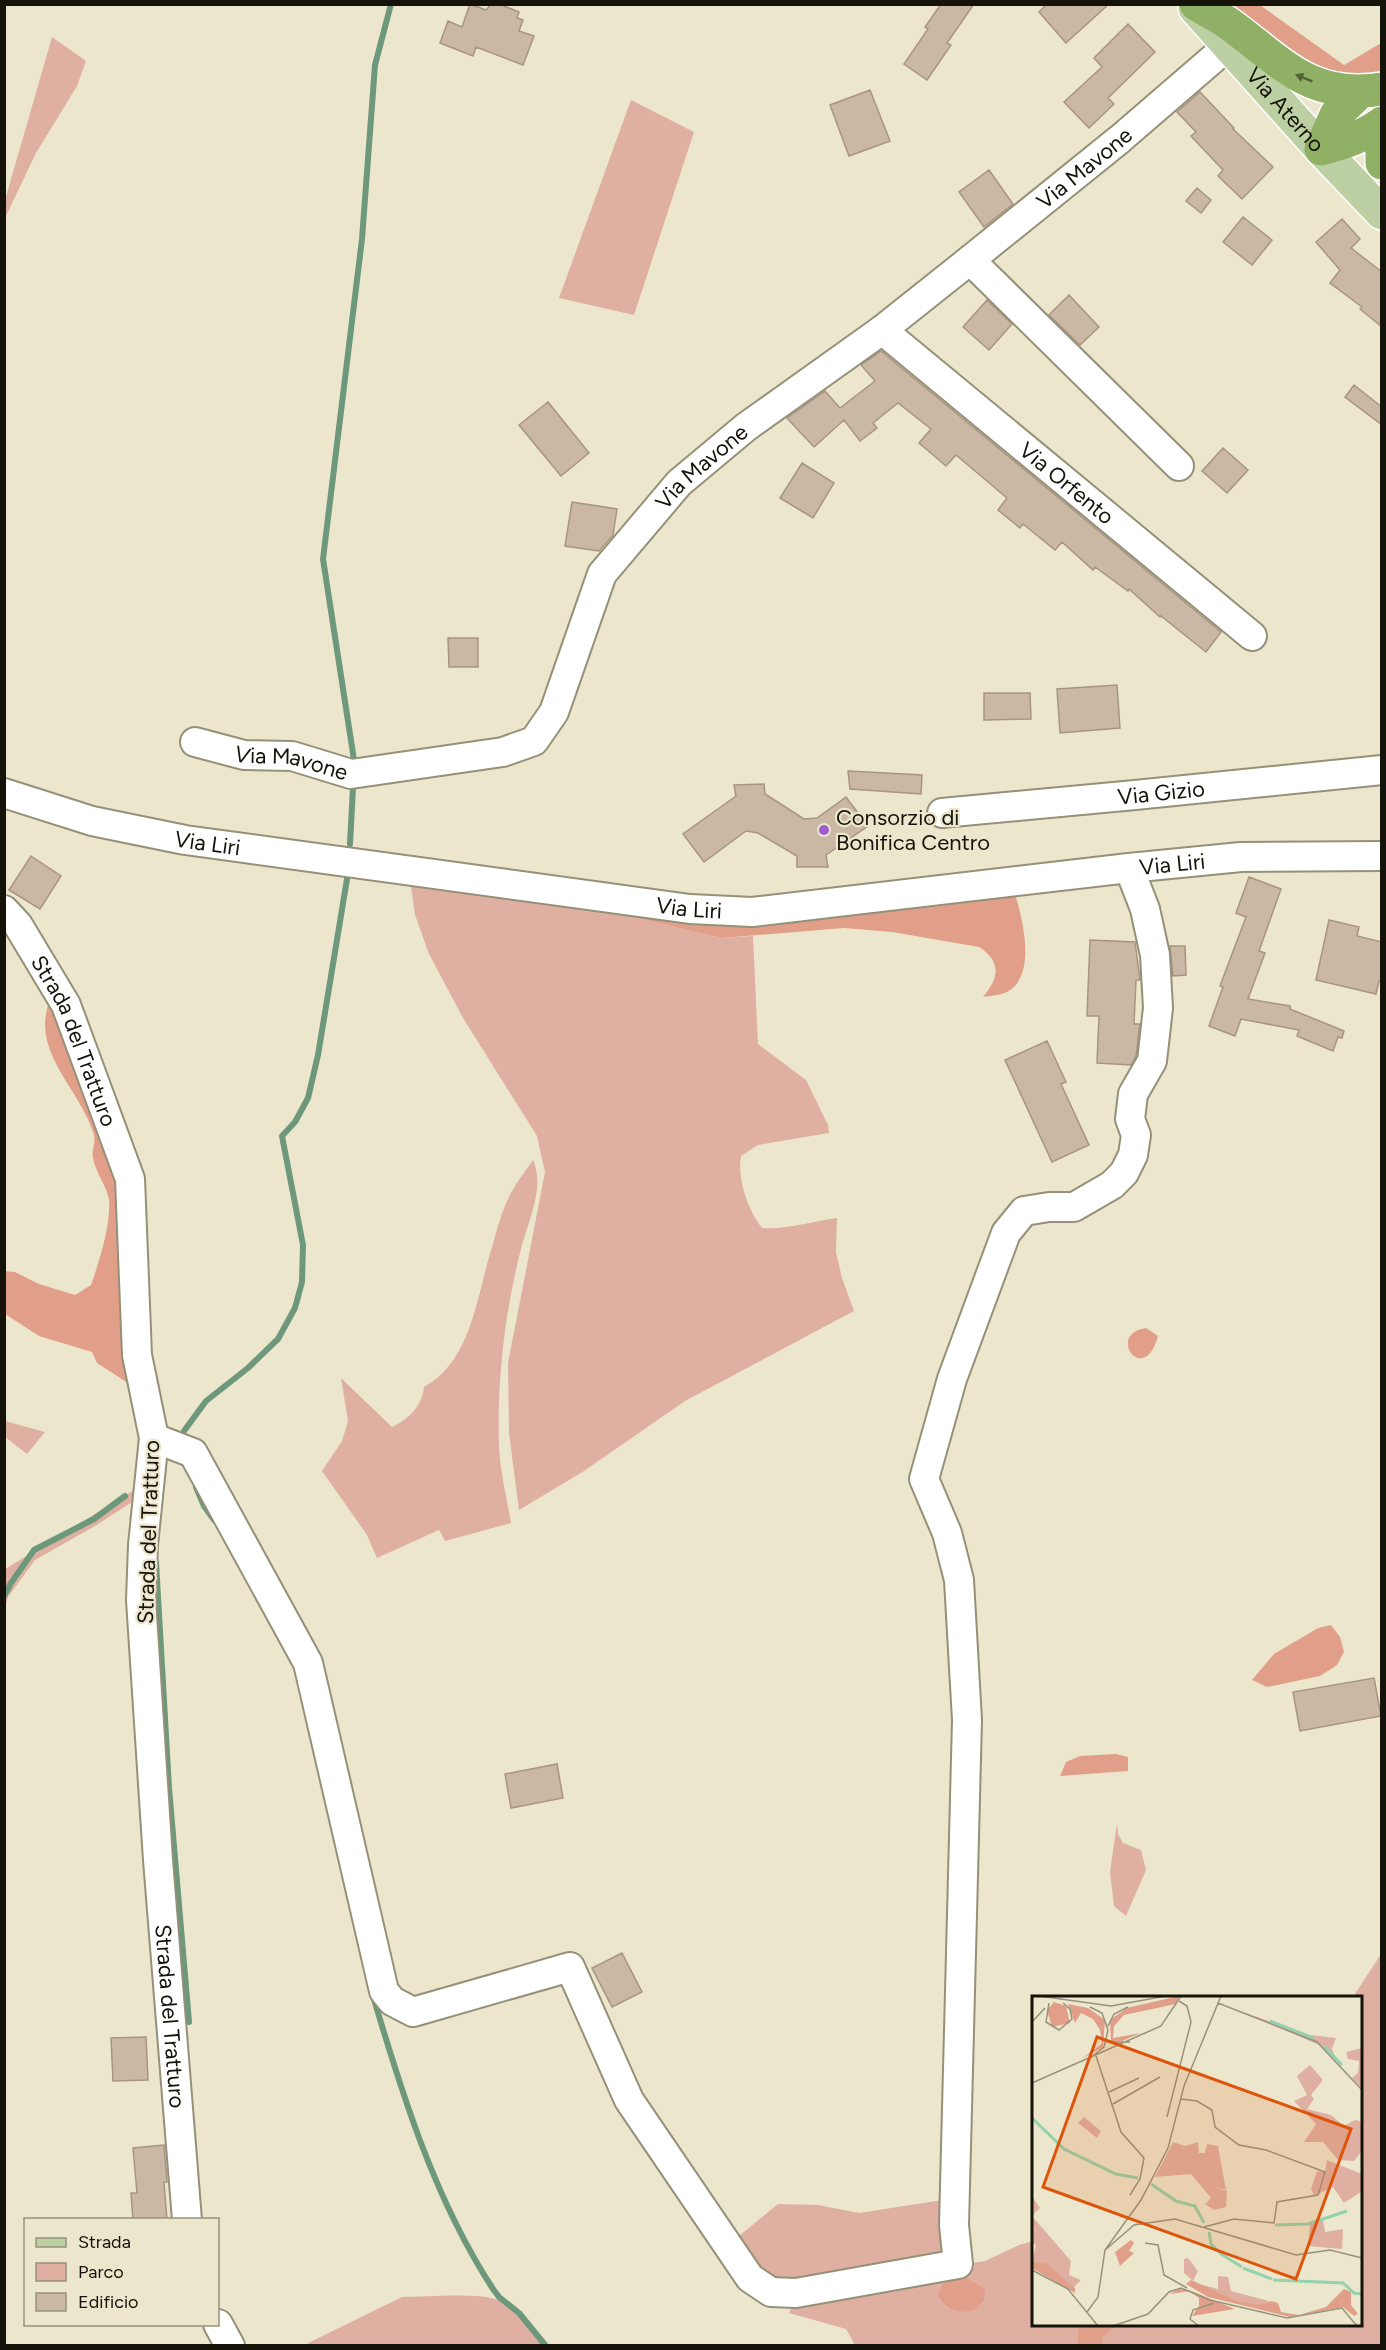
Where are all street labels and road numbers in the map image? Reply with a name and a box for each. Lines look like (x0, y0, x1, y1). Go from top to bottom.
street label: Via Aterno (1240, 62, 1330, 158)
street label: Via Mavone (1031, 122, 1138, 215)
street label: Via Mavone (650, 418, 753, 515)
street label: Via Orfento (1014, 436, 1120, 530)
street label: Via Mavone (232, 740, 351, 786)
street label: Via Gizio (1116, 775, 1206, 811)
street label: Via Liri (172, 825, 242, 861)
street label: Via Liri (1138, 848, 1206, 881)
street label: Via Liri (654, 892, 723, 925)
street label: Strada del Tratturo (25, 950, 122, 1130)
street label: Strada del Tratturo (132, 1440, 165, 1624)
street label: Strada del Tratturo (149, 1923, 191, 2109)

